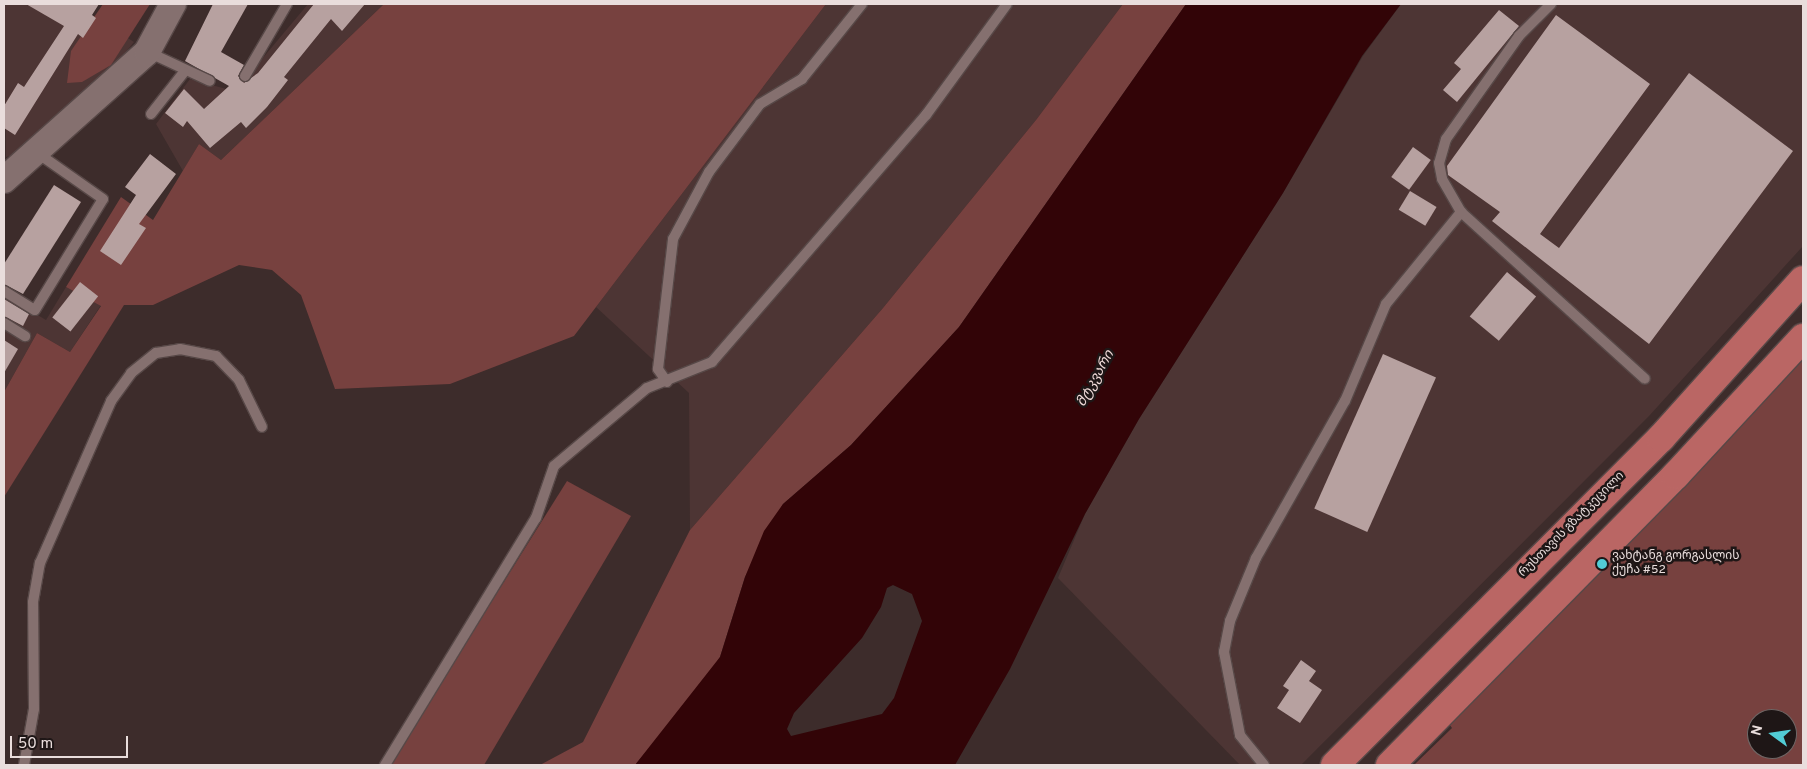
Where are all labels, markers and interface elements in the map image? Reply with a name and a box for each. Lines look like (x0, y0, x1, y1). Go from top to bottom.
water label: მტკვარი (1074, 348, 1118, 410)
street label: რუსთავის გზატკეცილი (1516, 469, 1628, 581)
place label: ვახტანგ გორგასლის ქუჩა #52 (1612, 550, 1739, 578)
marker: ვახტანგ გორგასლის ქუჩა #52 (1596, 558, 1608, 570)
north arrow (1747, 709, 1797, 759)
text: N (1748, 724, 1767, 737)
scale bar (12, 726, 130, 758)
text: 50 m (18, 735, 53, 754)

